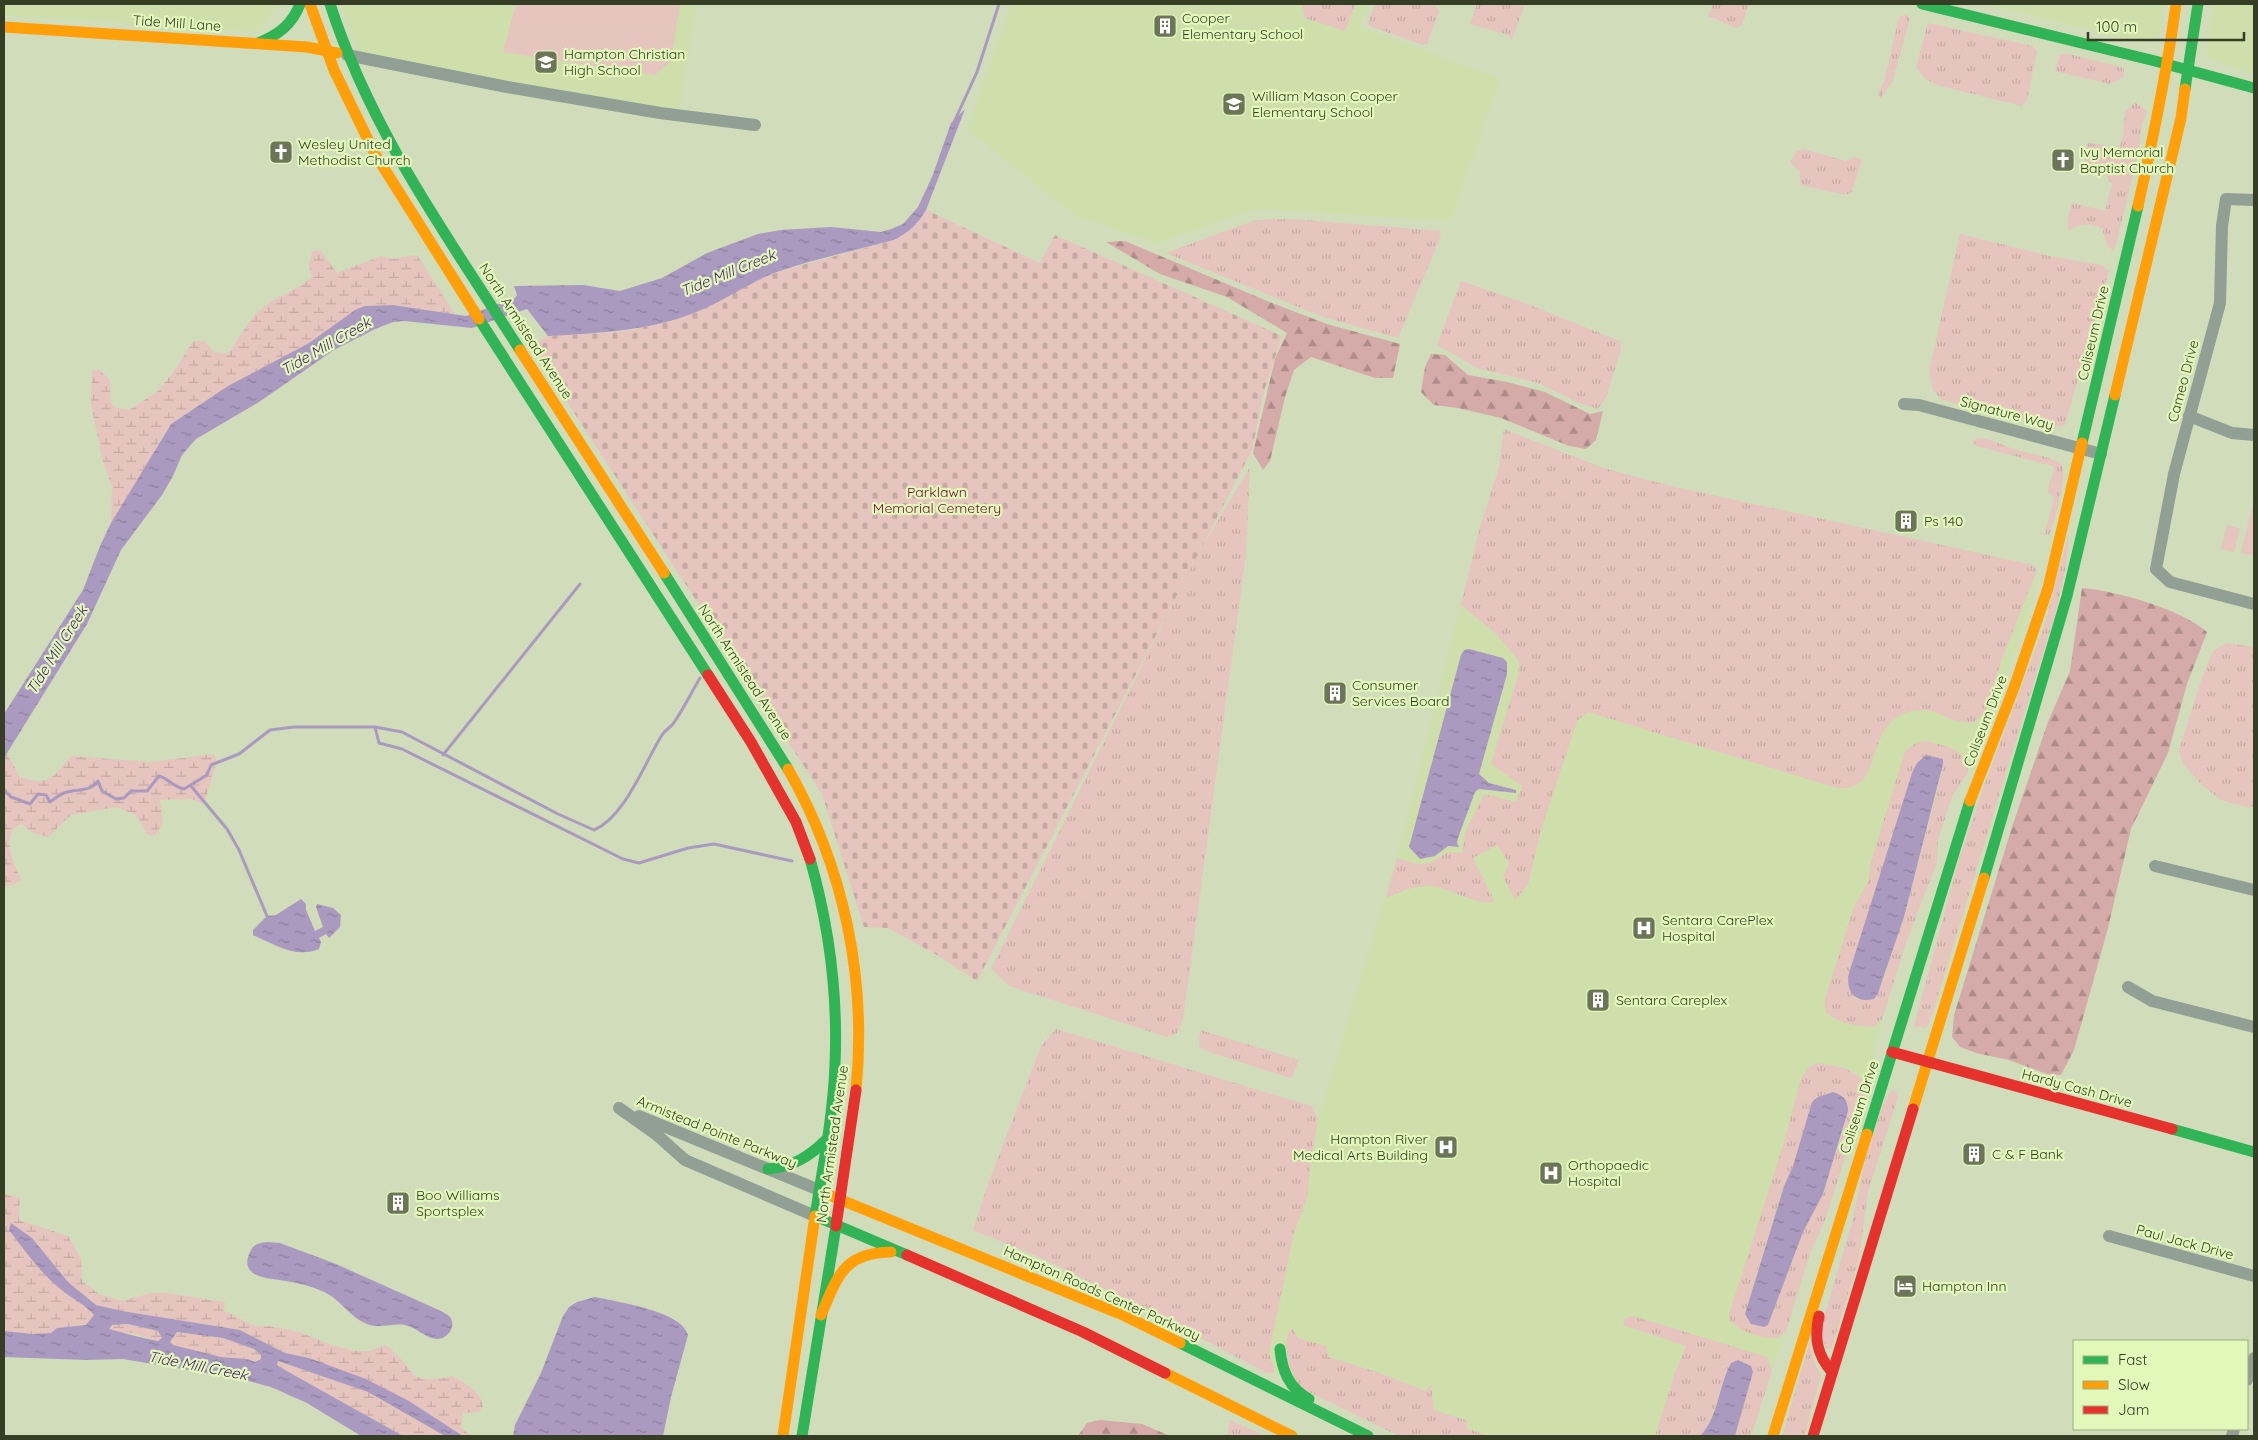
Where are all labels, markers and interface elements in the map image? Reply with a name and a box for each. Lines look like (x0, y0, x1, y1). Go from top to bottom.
place label: Cooper Elementary School (1182, 9, 1303, 43)
scale bar (2088, 10, 2244, 42)
street label: Tide Mill Lane (132, 11, 222, 35)
building icon: Cooper Elementary School (1152, 13, 1178, 39)
text: 100 m (2096, 17, 2137, 36)
place label: Hampton Christian High School (564, 45, 685, 79)
school or university icon: Hampton Christian High School (533, 49, 559, 75)
place label: William Mason Cooper Elementary School (1252, 87, 1398, 121)
school or university icon: William Mason Cooper Elementary School (1221, 91, 1247, 117)
place label: Wesley United Methodist Church (298, 135, 411, 169)
church icon: Wesley United Methodist Church (268, 139, 294, 165)
place label: Ivy Memorial Baptist Church (2080, 143, 2174, 177)
church icon: Ivy Memorial Baptist Church (2050, 147, 2076, 173)
water label: Tide Mill Creek (678, 244, 780, 300)
street label: North Armistead Avenue (475, 260, 577, 402)
street label: Coliseum Drive (2073, 284, 2113, 382)
water label: Tide Mill Creek (277, 311, 376, 379)
street label: Cameo Drive (2163, 338, 2203, 424)
street label: Signature Way (1959, 392, 2055, 434)
park label: Parklawn Memorial Cemetery (873, 483, 1001, 517)
building icon: Ps 140 (1893, 508, 1919, 534)
place label: Ps 140 (1924, 512, 1963, 530)
water label: Tide Mill Creek (22, 600, 92, 697)
street label: North Armistead Avenue (694, 601, 796, 743)
street label: Coliseum Drive (1959, 673, 2011, 769)
place label: Consumer Services Board (1352, 676, 1449, 710)
building icon: Consumer Services Board (1322, 680, 1348, 706)
place label: Sentara CarePlex Hospital (1662, 911, 1773, 945)
hospital icon: Sentara CarePlex Hospital (1631, 915, 1657, 941)
building icon: Sentara Careplex (1585, 987, 1611, 1013)
place label: Sentara Careplex (1616, 991, 1728, 1009)
street label: Coliseum Drive (1836, 1058, 1883, 1156)
street label: North Armistead Avenue (812, 1064, 852, 1224)
street label: Hardy Cash Drive (2020, 1065, 2134, 1111)
street label: Armistead Pointe Parkway (634, 1092, 800, 1172)
place label: Hampton River Medical Arts Building (1293, 1130, 1429, 1164)
hospital icon: Hampton River Medical Arts Building (1433, 1134, 1459, 1160)
building icon: C & F Bank (1961, 1141, 1987, 1167)
place label: C & F Bank (1992, 1145, 2063, 1163)
place label: Orthopaedic Hospital (1568, 1156, 1649, 1190)
hospital icon: Orthopaedic Hospital (1538, 1160, 1564, 1186)
place label: Boo Williams Sportsplex (416, 1186, 500, 1220)
building icon: Boo Williams Sportsplex (385, 1190, 411, 1216)
street label: Paul Jack Drive (2134, 1220, 2236, 1264)
street label: Hampton Roads Center Parkway (1001, 1241, 1203, 1345)
hotel icon: Hampton Inn (1892, 1273, 1918, 1299)
place label: Hampton Inn (1922, 1277, 2007, 1295)
legend (2073, 1340, 2248, 1430)
water label: Tide Mill Creek (147, 1347, 251, 1385)
text: Fast (2118, 1350, 2147, 1369)
text: Slow (2118, 1375, 2150, 1394)
text: Jam (2118, 1400, 2149, 1419)

